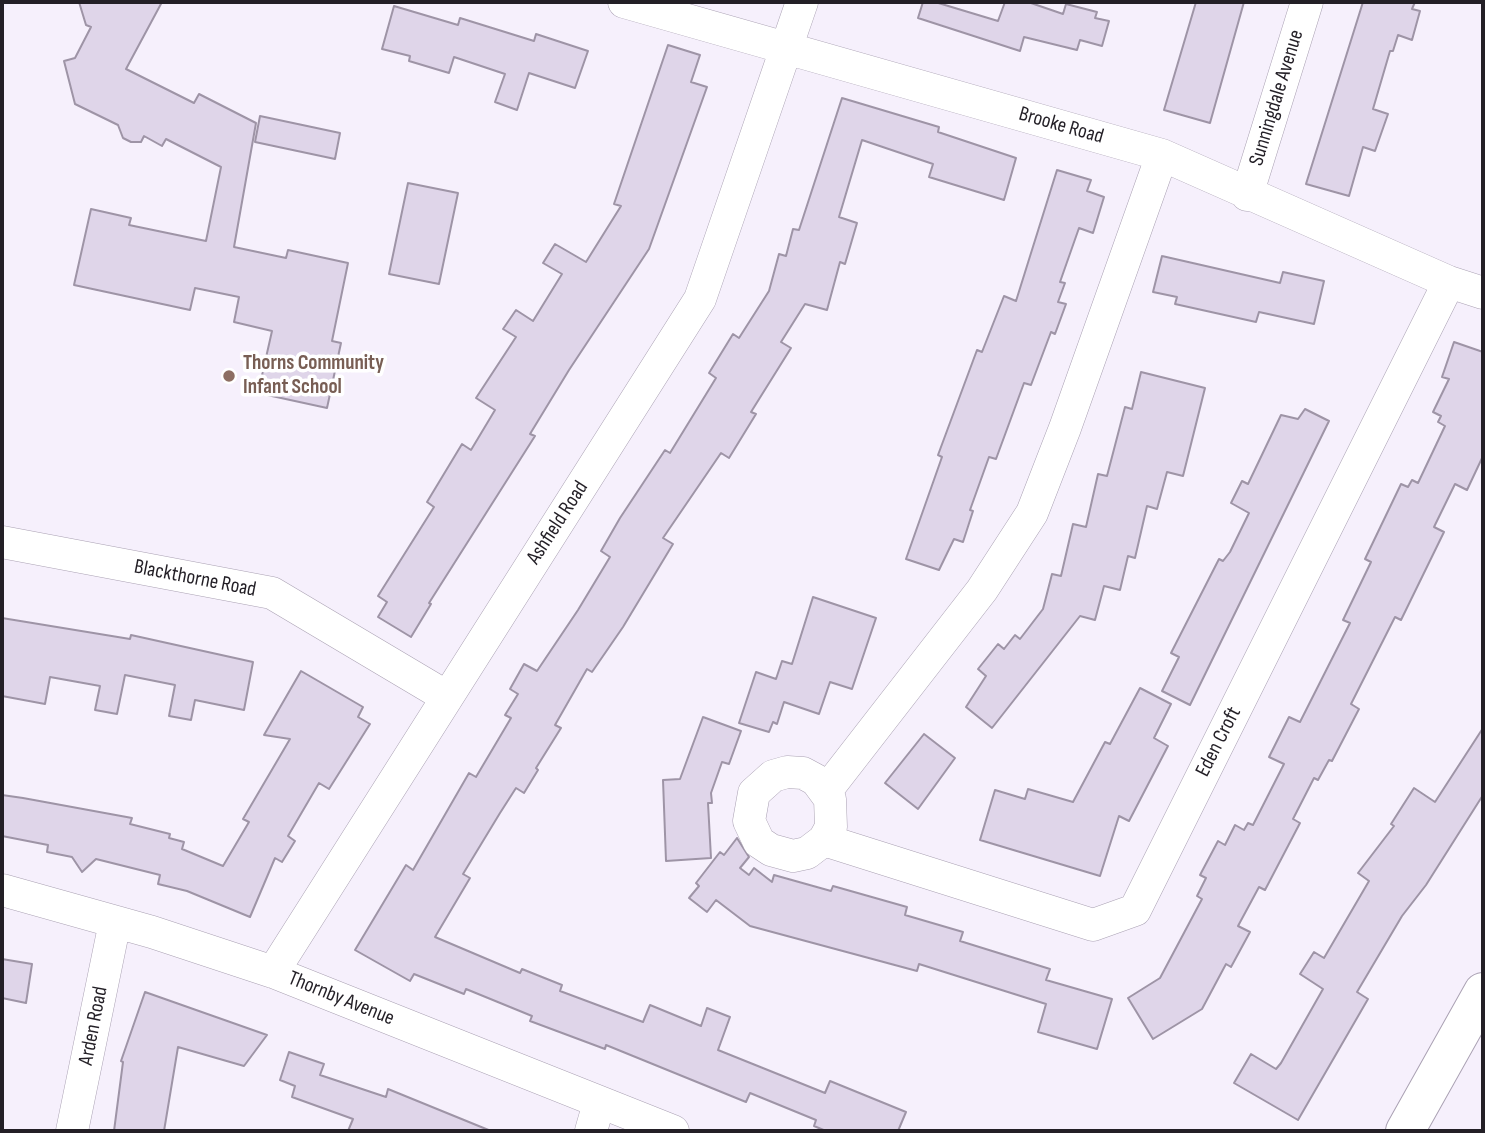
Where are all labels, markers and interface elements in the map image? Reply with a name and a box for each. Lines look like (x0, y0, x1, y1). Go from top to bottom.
street label: Sunningdale Avenue (1244, 27, 1310, 169)
street label: Brooke Road (1016, 102, 1106, 150)
place label: Thorns Community Infant School (243, 351, 384, 401)
marker: Thorns Community Infant School (221, 368, 237, 384)
street label: Ashfield Road (522, 477, 594, 569)
street label: Blackthorne Road (132, 555, 258, 603)
street label: Eden Croft (1191, 703, 1247, 781)
street label: Thornby Avenue (284, 966, 398, 1032)
street label: Arden Road (74, 985, 114, 1067)

